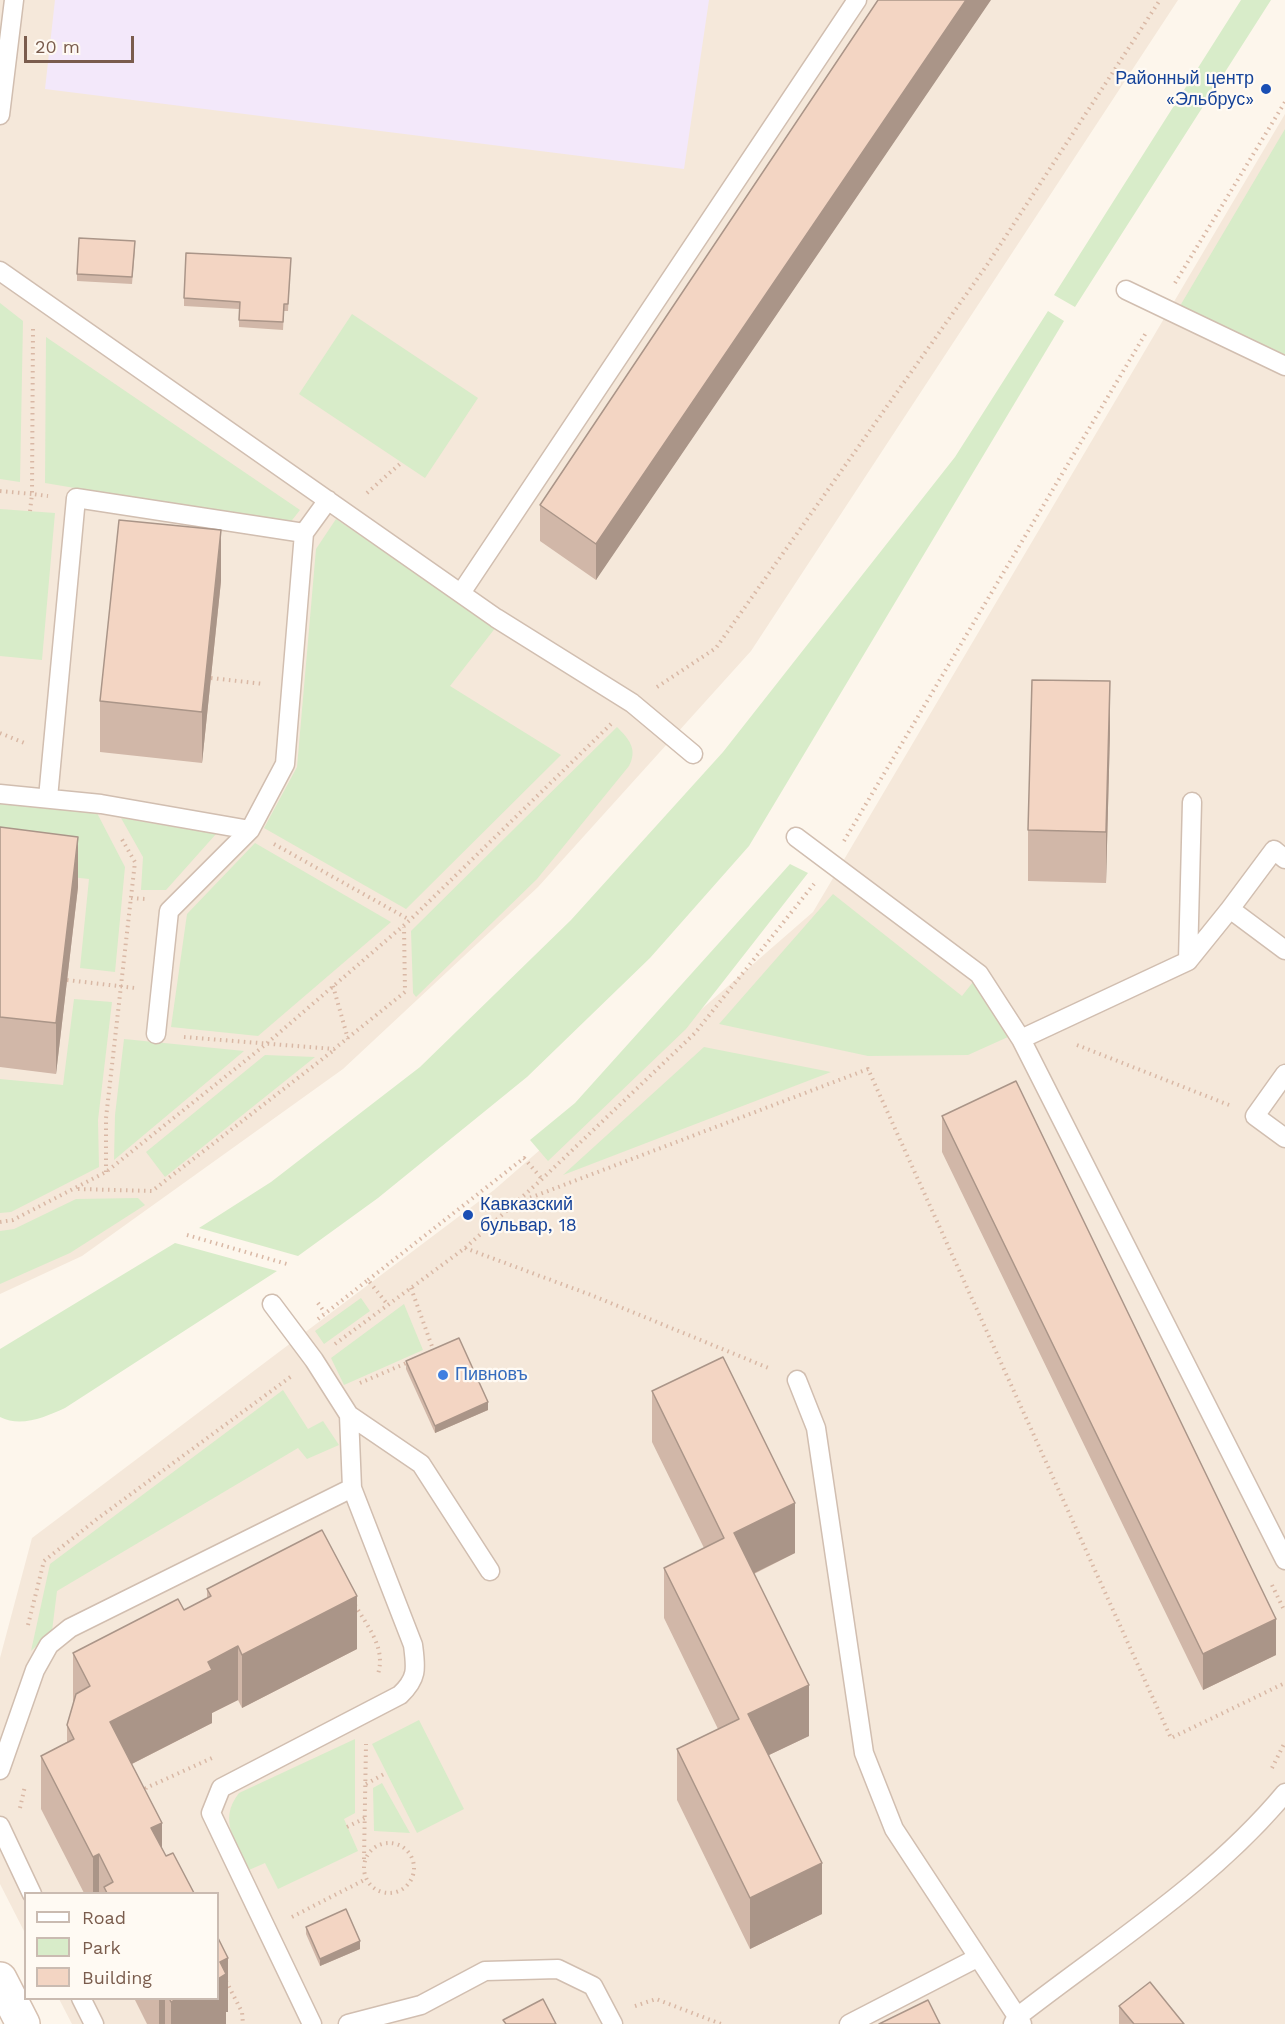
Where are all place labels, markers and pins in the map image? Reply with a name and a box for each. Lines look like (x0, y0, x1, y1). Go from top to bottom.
place label: Районный центр «Эльбрус» (1115, 68, 1254, 110)
marker: Районный центр «Эльбрус» (1259, 82, 1273, 96)
place label: Кавказский бульвар, 18 (480, 1194, 577, 1236)
marker: Кавказский бульвар, 18 (461, 1208, 475, 1222)
place label: Пивновъ (455, 1364, 528, 1386)
marker: Пивновъ (436, 1368, 450, 1382)

